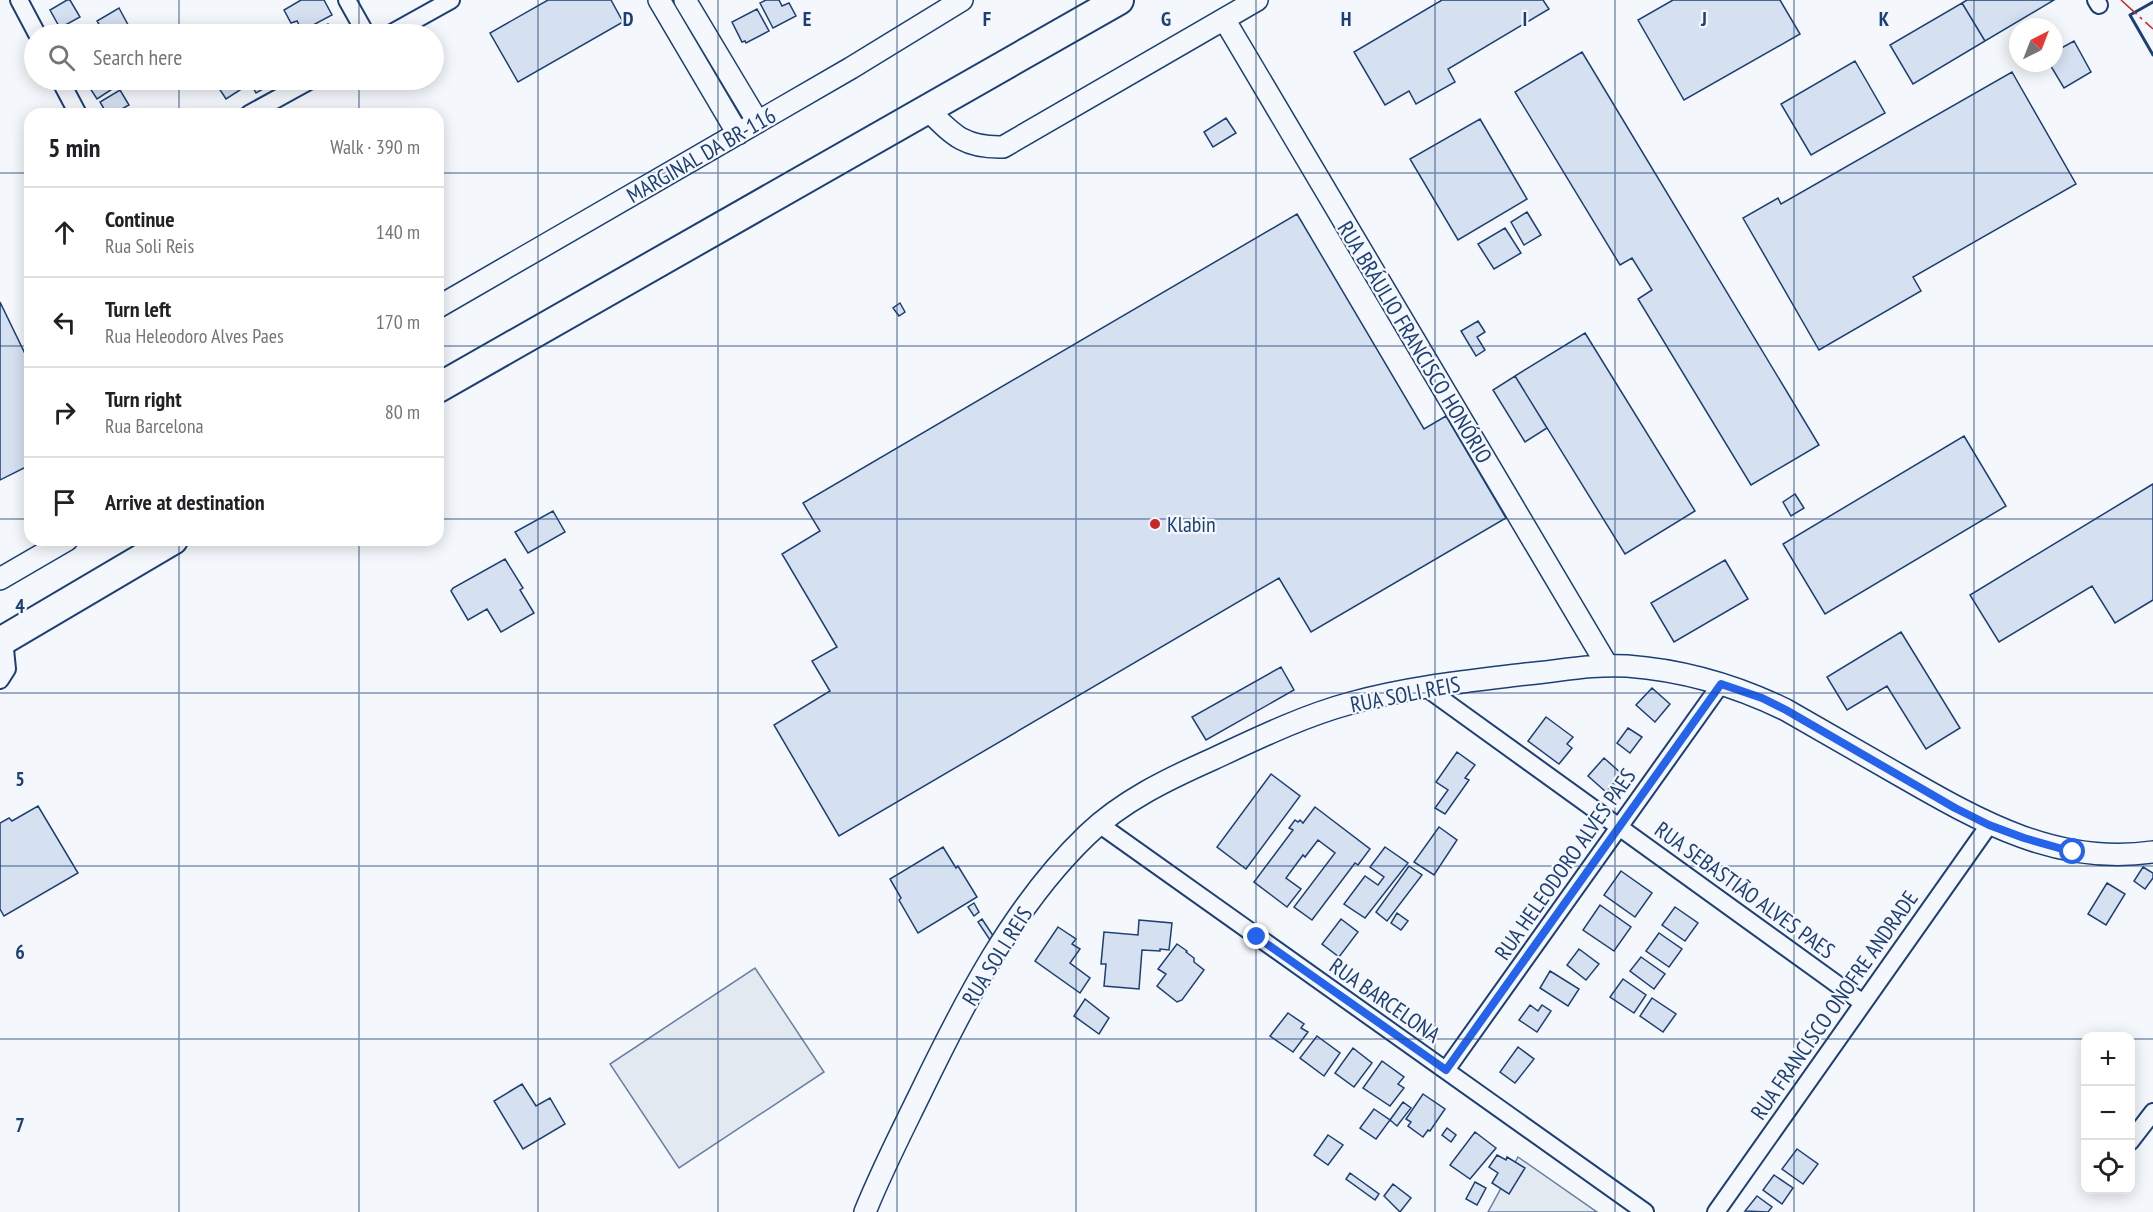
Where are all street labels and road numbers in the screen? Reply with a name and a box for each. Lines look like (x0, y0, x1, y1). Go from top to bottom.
street label: MARGINAL DA BR-116 (622, 101, 780, 209)
street label: RUA BRÁULIO FRANCISCO HONÓRIO (1332, 216, 1498, 468)
street label: RUA SOLI REIS (1348, 670, 1462, 718)
street label: RUA HELEODORO ALVES PAES (1488, 763, 1642, 965)
street label: RUA SEBASTIÃO ALVES PAES (1649, 815, 1841, 965)
street label: RUA FRANCISCO ONOFRE ANDRADE (1744, 885, 1924, 1125)
street label: RUA SOLI REIS (956, 901, 1038, 1011)
street label: RUA BARCELONA (1324, 952, 1446, 1049)

